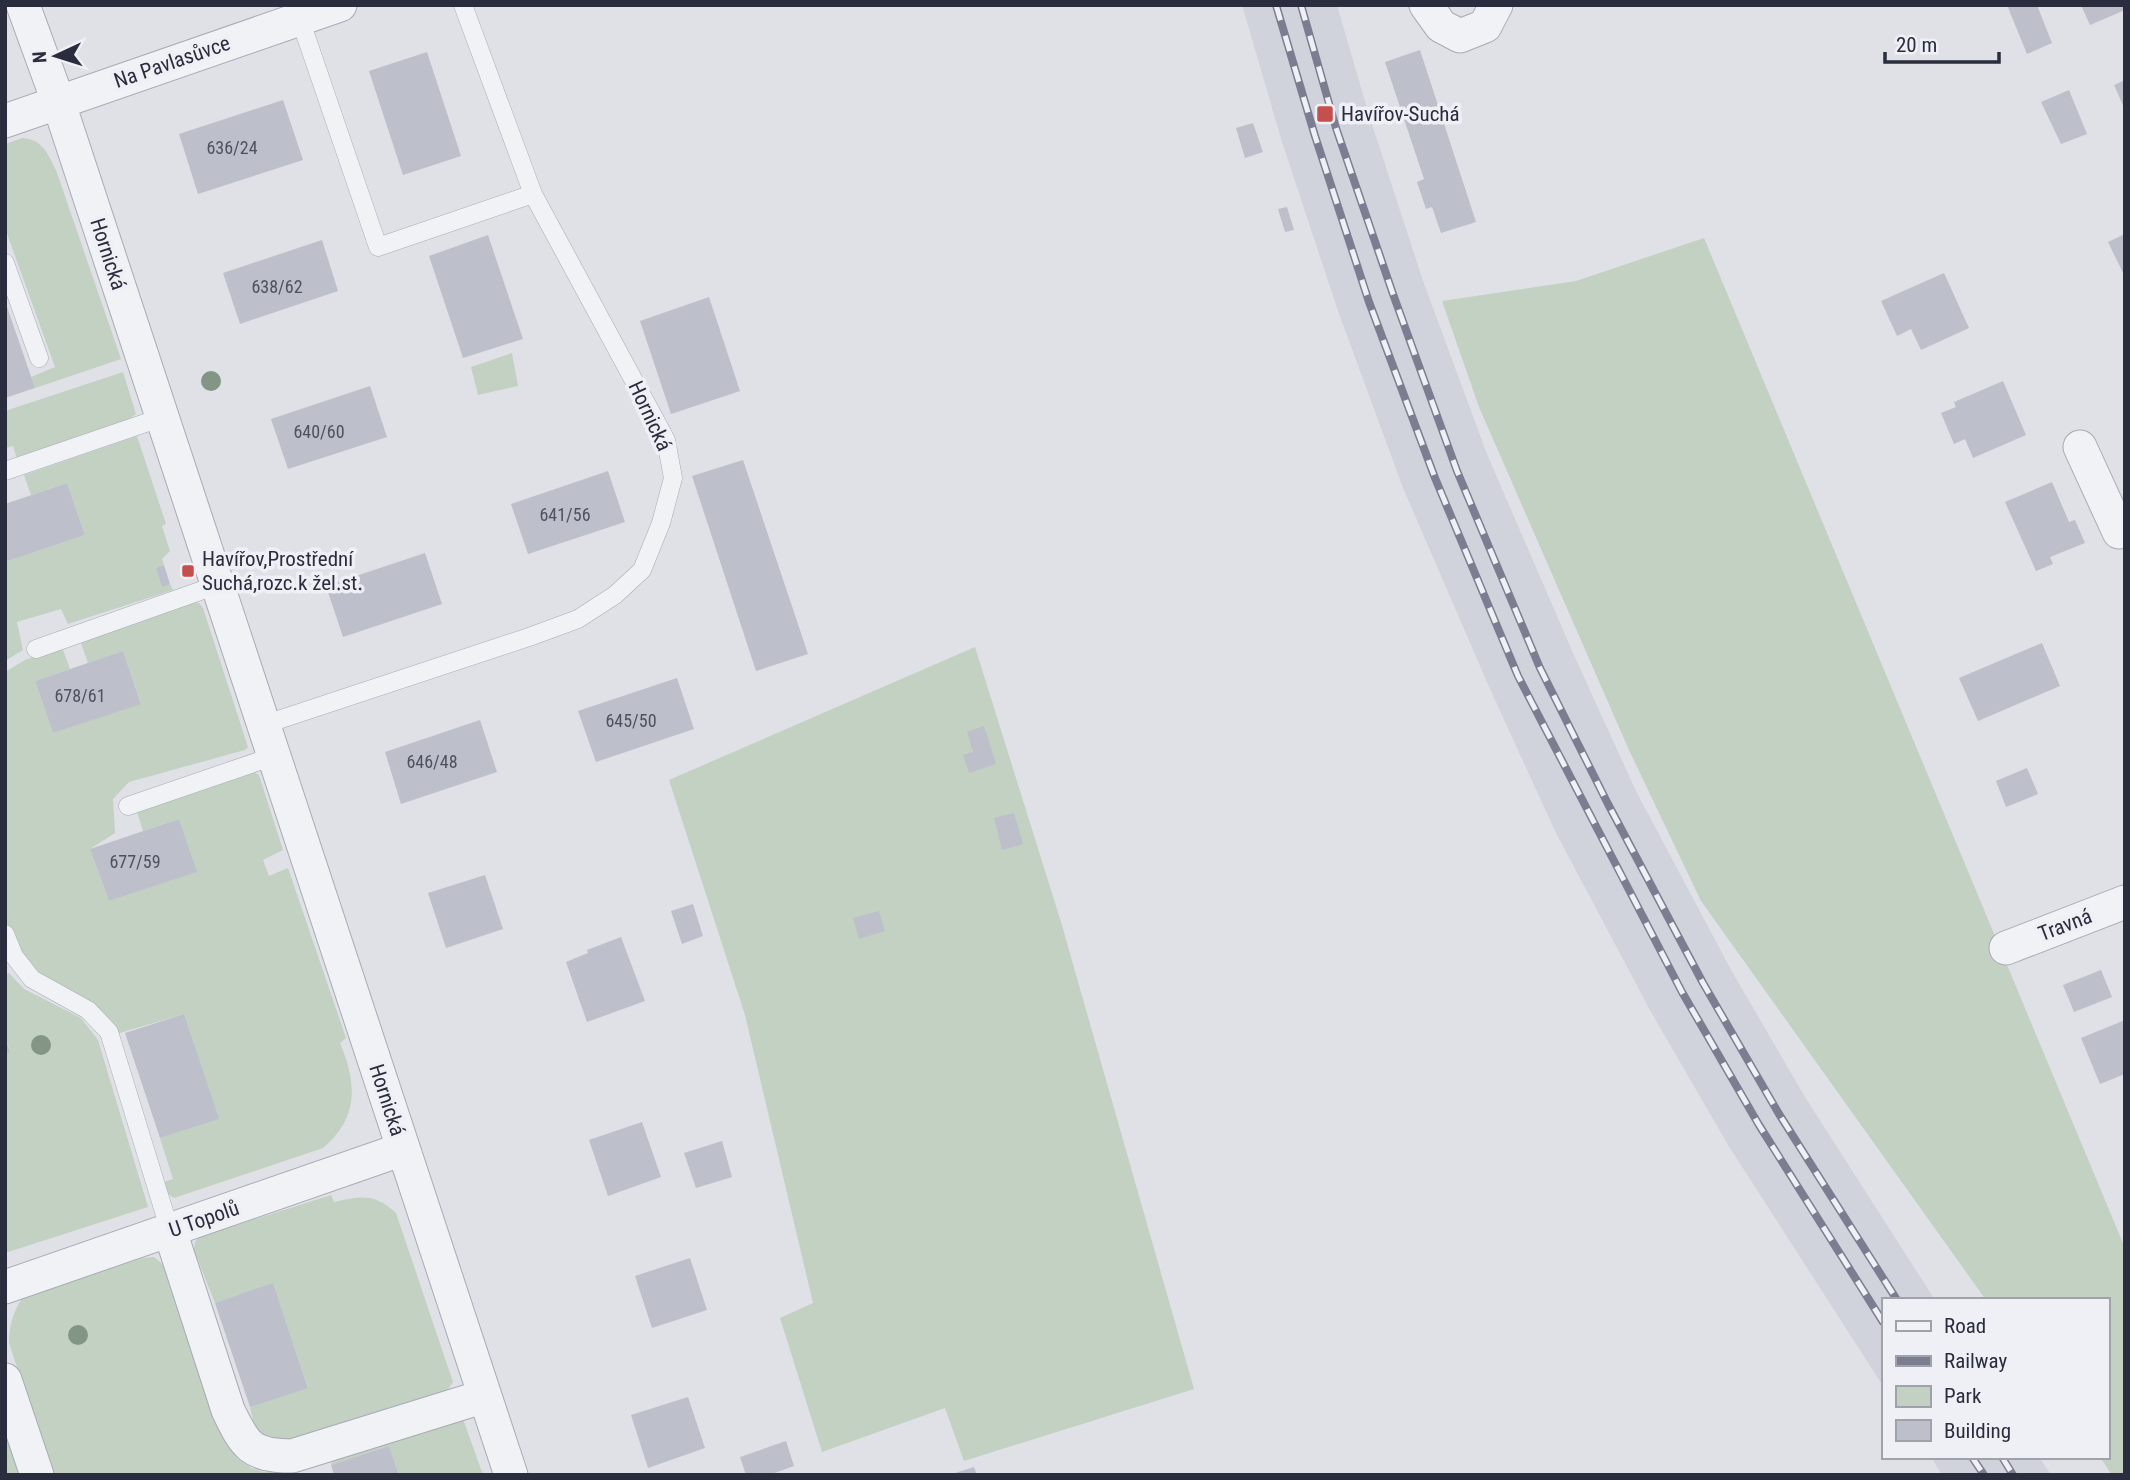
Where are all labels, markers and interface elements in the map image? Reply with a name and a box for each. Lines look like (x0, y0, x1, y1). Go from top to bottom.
north arrow (21, 21, 91, 91)
scale bar (1885, 21, 1999, 65)
street label: Na Pavlasůvce (111, 31, 233, 93)
text: 20 m (1896, 33, 1937, 57)
text: N (28, 51, 51, 64)
place label: Havířov-Suchá (1341, 102, 1460, 126)
marker: Havířov-Suchá (1315, 104, 1335, 124)
house number: 636/24 (206, 137, 258, 158)
street label: Hornická (85, 215, 131, 293)
house number: 638/62 (251, 276, 303, 297)
street label: Hornická (623, 377, 677, 455)
house number: 640/60 (293, 421, 345, 442)
house number: 641/56 (539, 504, 591, 525)
place label: Havířov,Prostřední Suchá,rozc.k žel.st. (202, 547, 363, 595)
marker: Havířov,Prostřední Suchá,rozc.k žel.st. (180, 563, 196, 579)
house number: 678/61 (54, 685, 106, 706)
house number: 645/50 (605, 710, 657, 731)
house number: 646/48 (406, 751, 458, 772)
house number: 677/59 (109, 851, 161, 872)
street label: Travná (2035, 904, 2095, 946)
street label: Hornická (364, 1061, 410, 1139)
street label: U Topolů (166, 1196, 242, 1242)
legend (1882, 1298, 2109, 1459)
text: Road (1944, 1314, 1986, 1338)
text: Railway (1944, 1349, 2007, 1373)
text: Park (1944, 1384, 1982, 1408)
text: Building (1944, 1419, 2011, 1443)

